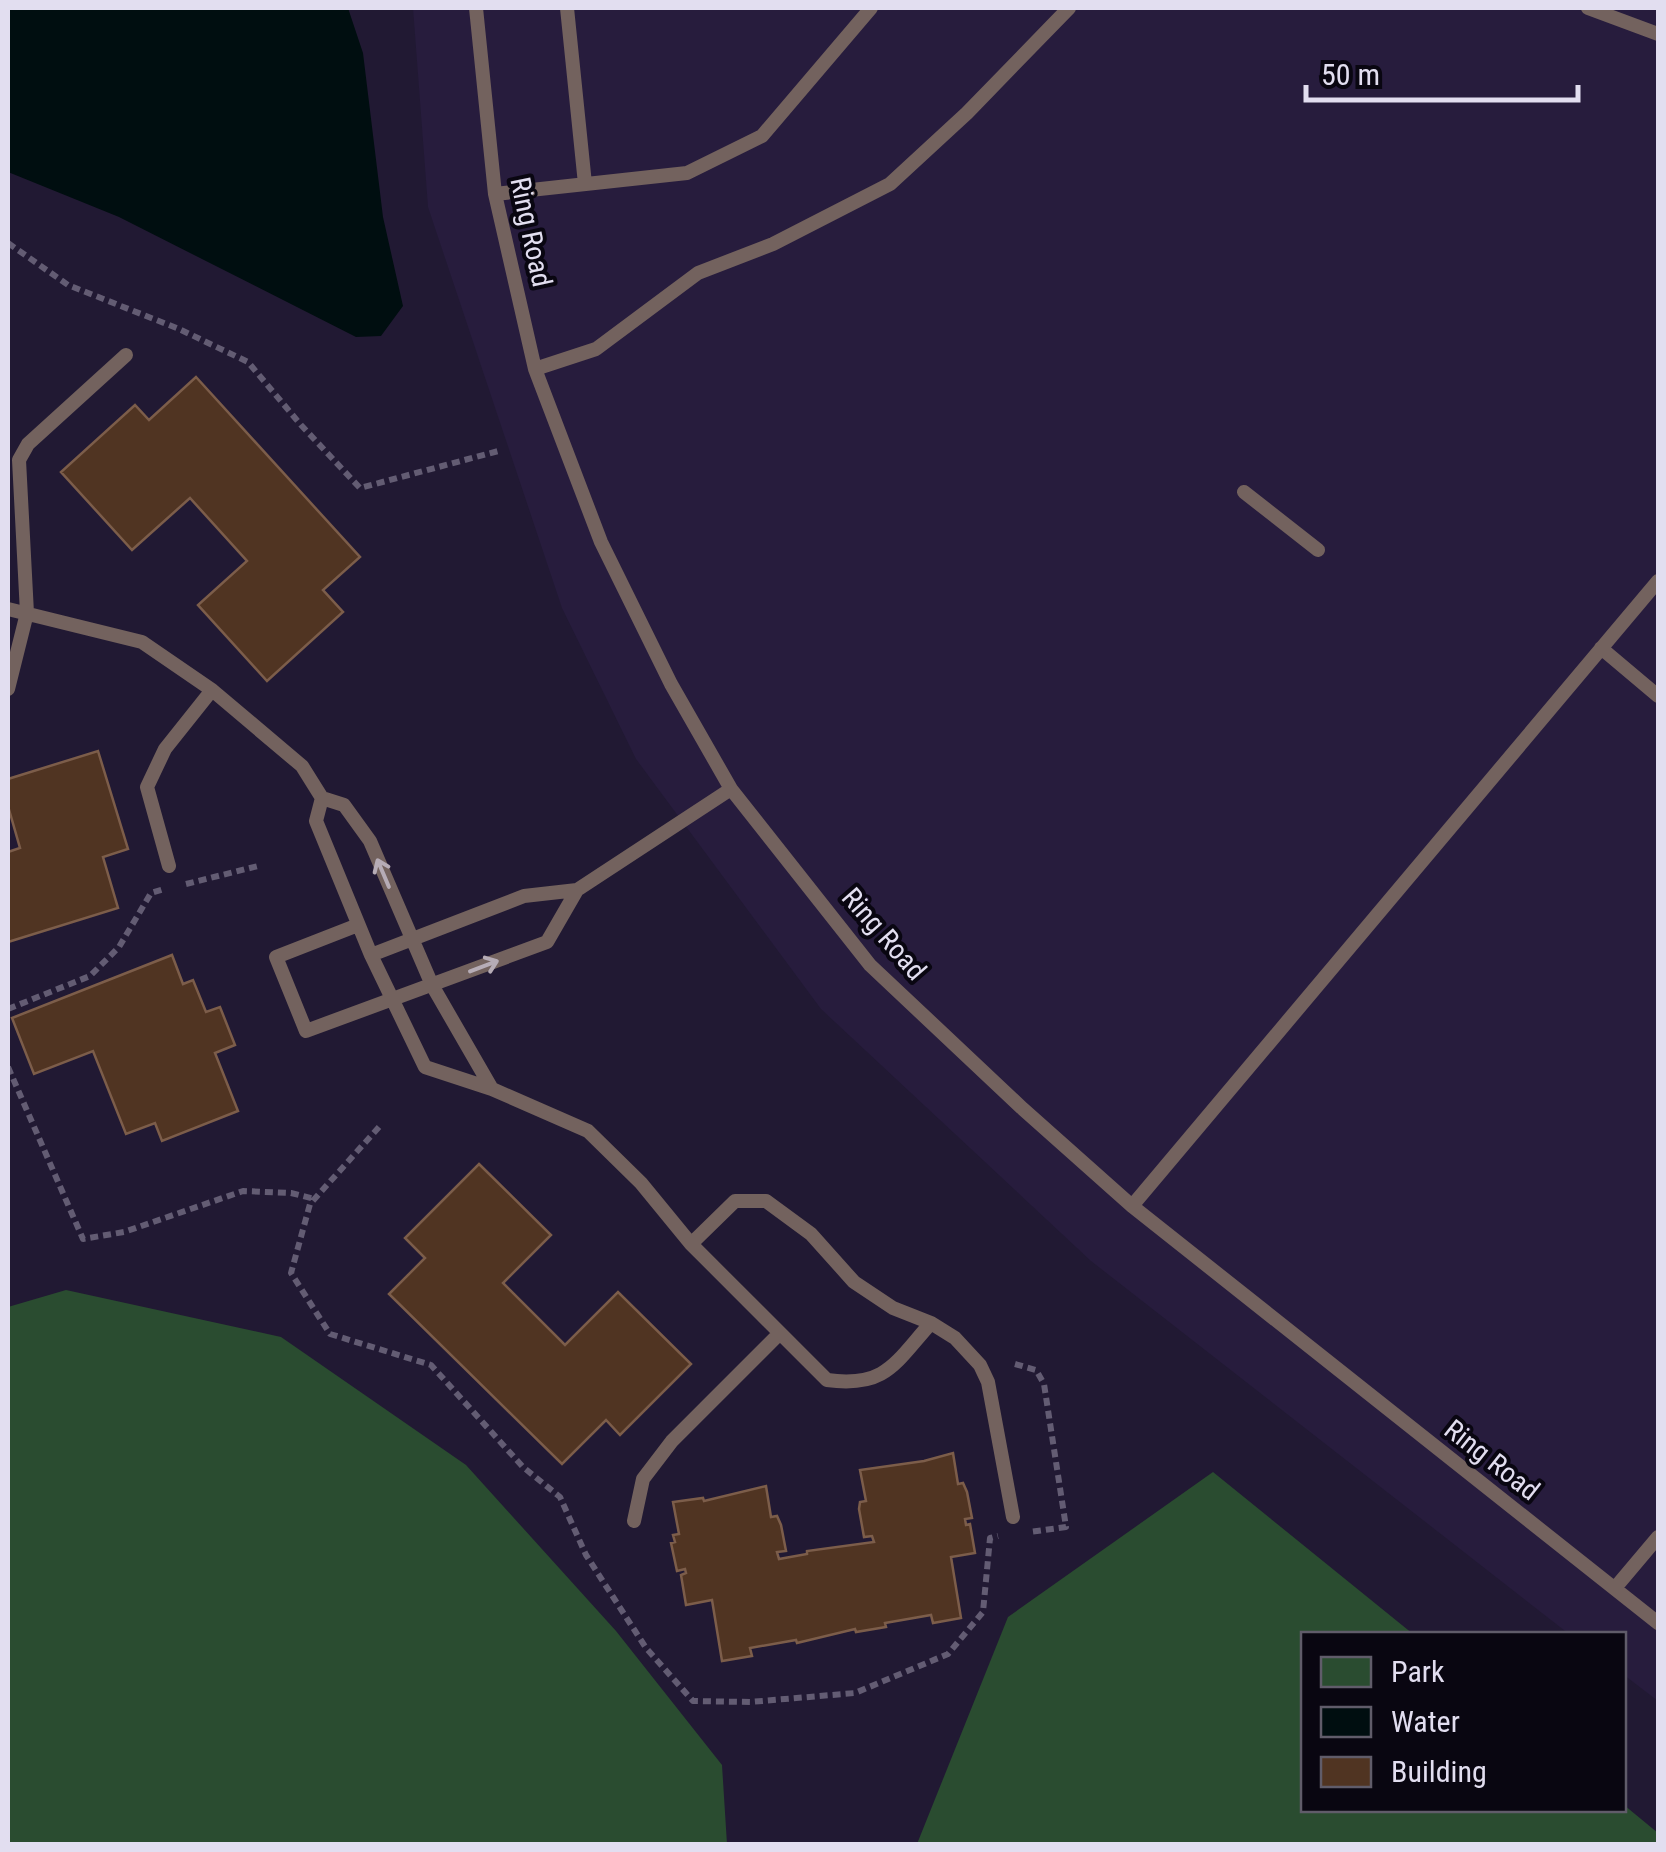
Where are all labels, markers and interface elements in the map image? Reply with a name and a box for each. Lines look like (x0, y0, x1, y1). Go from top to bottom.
scale bar (1306, 40, 1578, 102)
text: 50 m (1321, 57, 1380, 92)
street label: Ring Road (503, 174, 559, 290)
one-way arrow (373, 859, 391, 889)
street label: Ring Road (835, 881, 933, 987)
one-way arrow (467, 956, 498, 974)
street label: Ring Road (1438, 1413, 1546, 1507)
legend (1301, 1632, 1626, 1812)
text: Park (1391, 1654, 1445, 1689)
text: Water (1391, 1704, 1460, 1739)
text: Building (1391, 1754, 1487, 1789)

